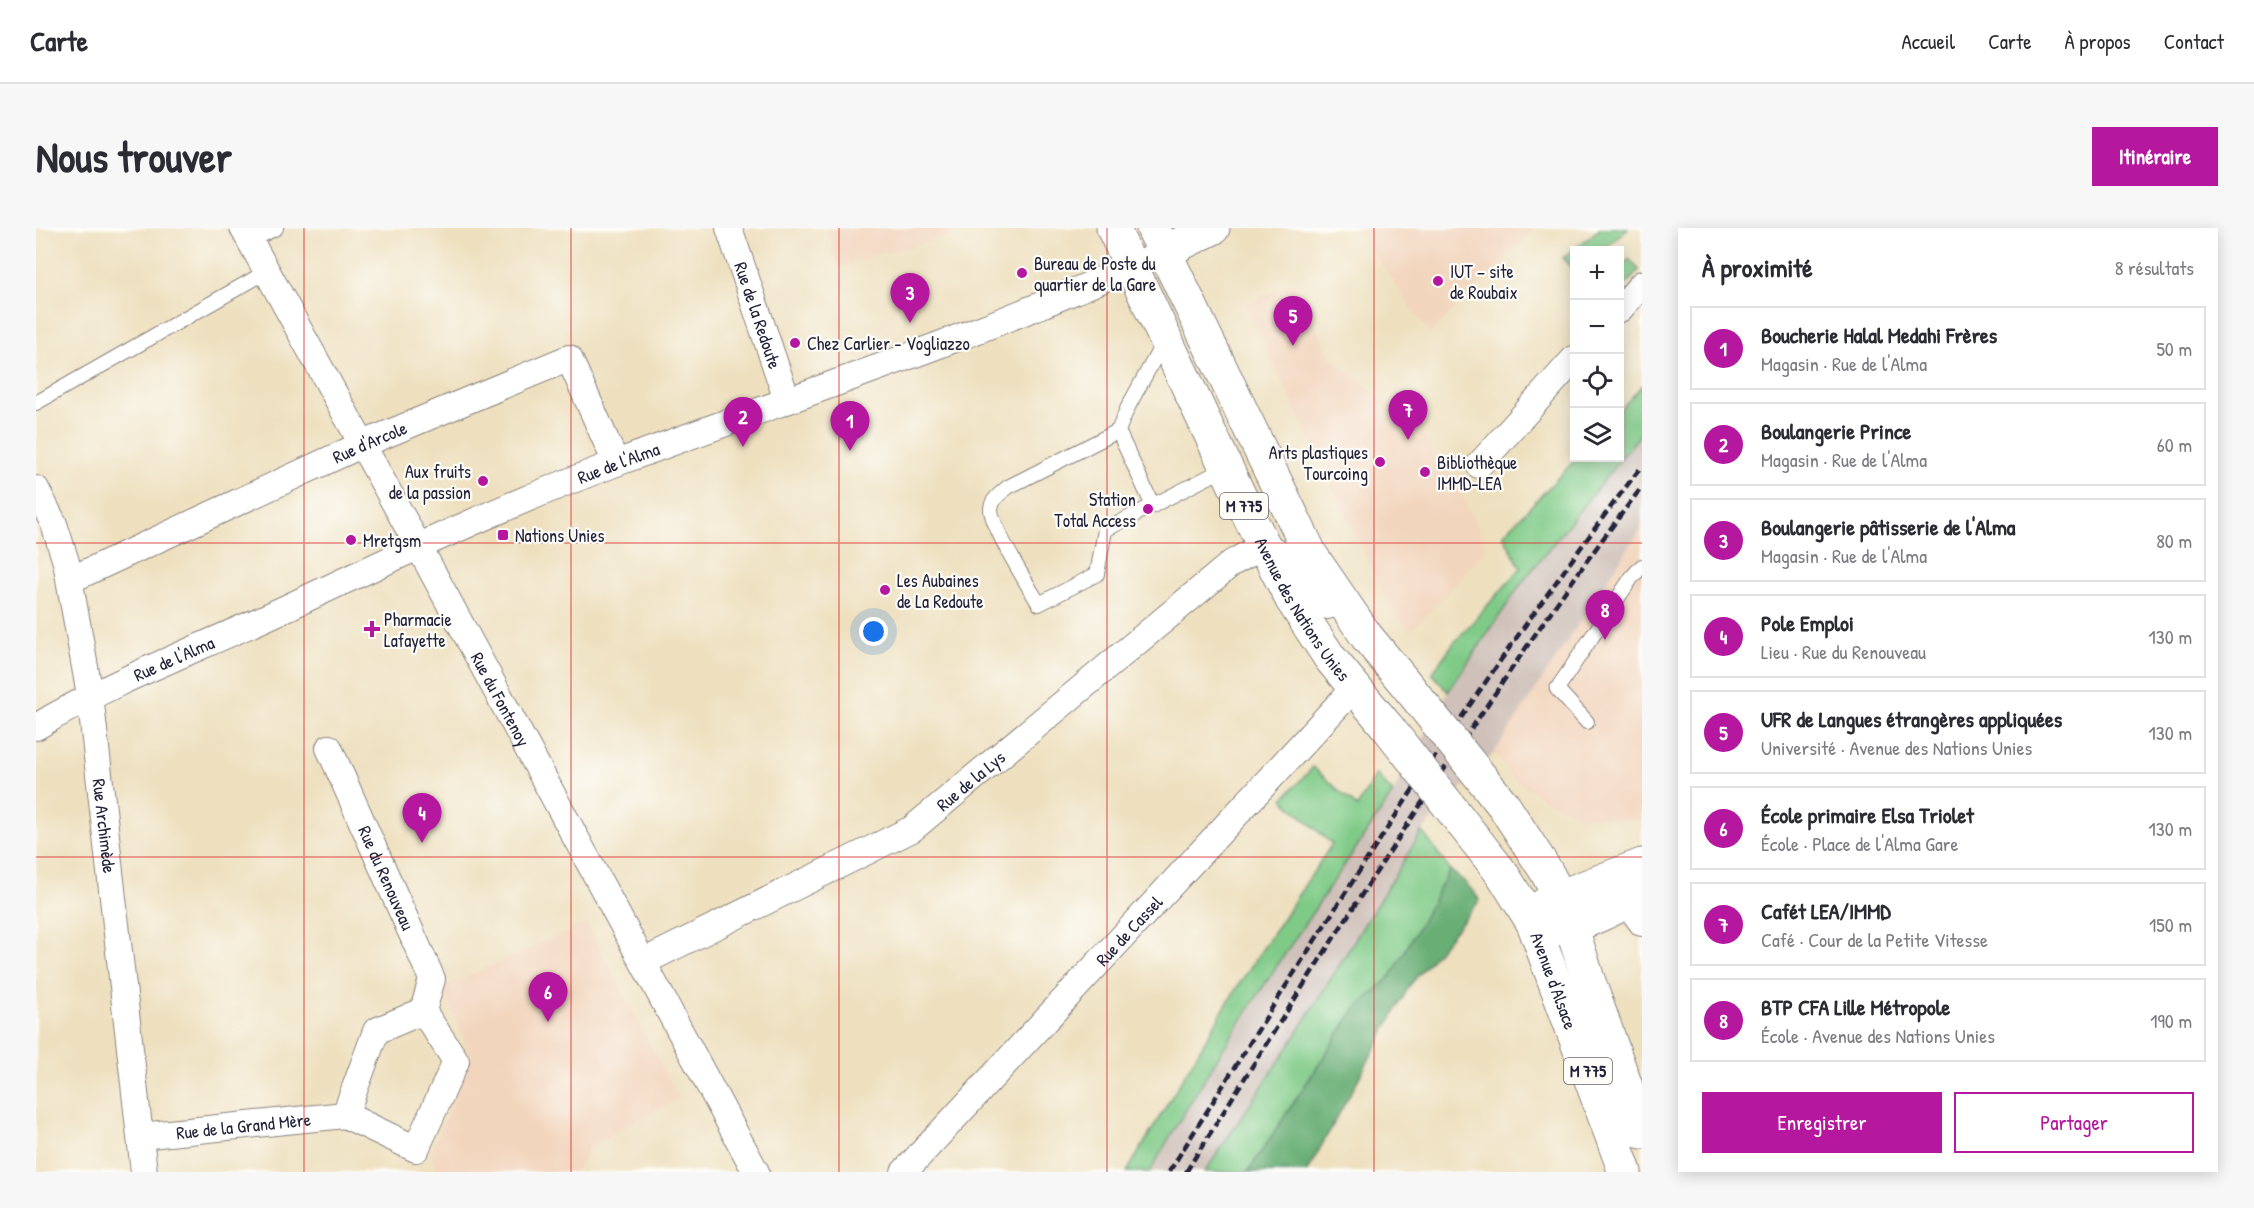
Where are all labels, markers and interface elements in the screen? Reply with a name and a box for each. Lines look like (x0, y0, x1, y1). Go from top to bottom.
text: Carte (30, 22, 88, 60)
text: Accueil (1902, 27, 1955, 56)
text: Carte (1988, 27, 2032, 56)
text: À propos (2065, 27, 2131, 56)
text: Contact (2164, 27, 2224, 56)
button: Itinéraire (2092, 127, 2218, 186)
text: Nous trouver (36, 128, 232, 185)
map controls (1570, 246, 1624, 462)
button: + (1570, 246, 1624, 300)
text: À proximité (1702, 250, 1813, 285)
place label: Bureau de Poste du quartier de la Gare (1034, 251, 1156, 297)
text: 8 résultats (2115, 254, 2194, 281)
street label: Rue de la Redoute (729, 258, 788, 372)
place label: IUT − site de Roubaix (1450, 259, 1518, 305)
marker: Bureau de Poste du quartier de la Gare (1015, 266, 1029, 280)
pin: 3 (890, 274, 930, 323)
marker: IUT − site de Roubaix (1431, 274, 1445, 288)
pin: 5 (1274, 296, 1312, 346)
button: − (1570, 300, 1624, 354)
text: Boucherie Halal Medahi Frères (1761, 320, 1997, 350)
place label: Chez Carlier - Vogliazzo (807, 331, 970, 356)
text: 1 (1720, 335, 1727, 362)
text: 50 m (2156, 335, 2192, 362)
marker: Chez Carlier - Vogliazzo (788, 336, 802, 350)
text: Magasin · Rue de l'Alma (1761, 350, 1927, 377)
button: locate (1570, 354, 1624, 408)
pin: 7 (1388, 390, 1428, 440)
pin: 2 (724, 398, 762, 447)
pin: 1 (830, 402, 870, 451)
button: layers (1570, 408, 1624, 462)
street label: Rue d'Arcole (328, 415, 411, 469)
text: Boulangerie Prince (1761, 416, 1911, 446)
text: 2 (1719, 431, 1728, 458)
text: 60 m (2157, 431, 2192, 458)
street label: Rue de l'Alma (574, 436, 663, 489)
place label: Arts plastiques Tourcoing (1269, 440, 1368, 486)
text: Magasin · Rue de l'Alma (1761, 446, 1927, 473)
place label: Bibliothèque IMMD-LEA (1437, 450, 1517, 496)
marker: Arts plastiques Tourcoing (1373, 455, 1387, 469)
place label: Aux fruits de la passion (389, 459, 471, 505)
marker: Bibliothèque IMMD-LEA (1418, 465, 1432, 479)
marker: Aux fruits de la passion (476, 474, 490, 488)
place label: Station Total Access (1054, 487, 1136, 533)
road number: M 775 (1220, 493, 1268, 519)
marker: Station Total Access (1141, 502, 1155, 516)
text: Boulangerie pâtisserie de l'Alma (1761, 512, 2015, 542)
place label: Nations Unies (515, 523, 605, 548)
text: 3 (1719, 527, 1728, 554)
text: 80 m (2156, 527, 2192, 554)
place label: Mretgsm (363, 528, 421, 553)
marker: Nations Unies (496, 528, 510, 542)
marker: Mretgsm (344, 533, 358, 547)
street label: Avenue des Nations Unies (1249, 533, 1356, 686)
text: Magasin · Rue de l'Alma (1761, 542, 1927, 569)
place label: Les Aubaines de La Redoute (897, 568, 983, 614)
marker: Les Aubaines de La Redoute (878, 583, 892, 597)
pin: 8 (1586, 590, 1624, 640)
place label: Pharmacie Lafayette (384, 607, 452, 653)
text: Pole Emploi (1761, 608, 1854, 638)
your location (859, 617, 888, 646)
marker: Pharmacie Lafayette (365, 622, 379, 636)
text: 4 (1720, 623, 1727, 650)
text: 130 m (2149, 623, 2192, 650)
street label: Rue de l'Alma (129, 630, 218, 687)
text: Lieu · Rue du Renouveau (1761, 638, 1926, 665)
street label: Rue du Fontenoy (465, 647, 537, 751)
text: UFR de Langues étrangères appliquées (1761, 704, 2062, 734)
text: 5 (1719, 719, 1728, 746)
text: 130 m (2149, 719, 2192, 746)
text: Université · Avenue des Nations Unies (1761, 734, 2032, 761)
street label: Rue de la Lys (931, 745, 1010, 816)
street label: Rue Archimède (87, 777, 123, 874)
pin: 4 (402, 794, 442, 843)
text: École primaire Elsa Triolet (1761, 800, 1974, 830)
text: 6 (1720, 815, 1727, 842)
text: 130 m (2149, 815, 2192, 842)
street label: Rue du Renouveau (353, 822, 421, 934)
text: École · Place de l'Alma Gare (1761, 830, 1958, 857)
street label: Rue de Cassel (1090, 889, 1168, 971)
text: Cafét LEA/IMMD (1761, 896, 1891, 926)
text: 7 (1719, 911, 1728, 938)
text: 150 m (2149, 911, 2192, 938)
text: Café · Cour de la Petite Vitesse (1761, 926, 1988, 953)
street label: Avenue d'Alsace (1525, 929, 1584, 1033)
pin: 6 (528, 972, 568, 1022)
text: BTP CFA Lille Métropole (1761, 992, 1950, 1022)
text: 8 (1719, 1007, 1728, 1034)
text: 190 m (2150, 1007, 2192, 1034)
text: École · Avenue des Nations Unies (1761, 1022, 1995, 1049)
road number: M 775 (1564, 1058, 1612, 1084)
button: Enregistrer (1702, 1092, 1942, 1153)
button: Partager (1954, 1092, 2194, 1153)
street label: Rue de la Grand Mère (175, 1106, 312, 1145)

